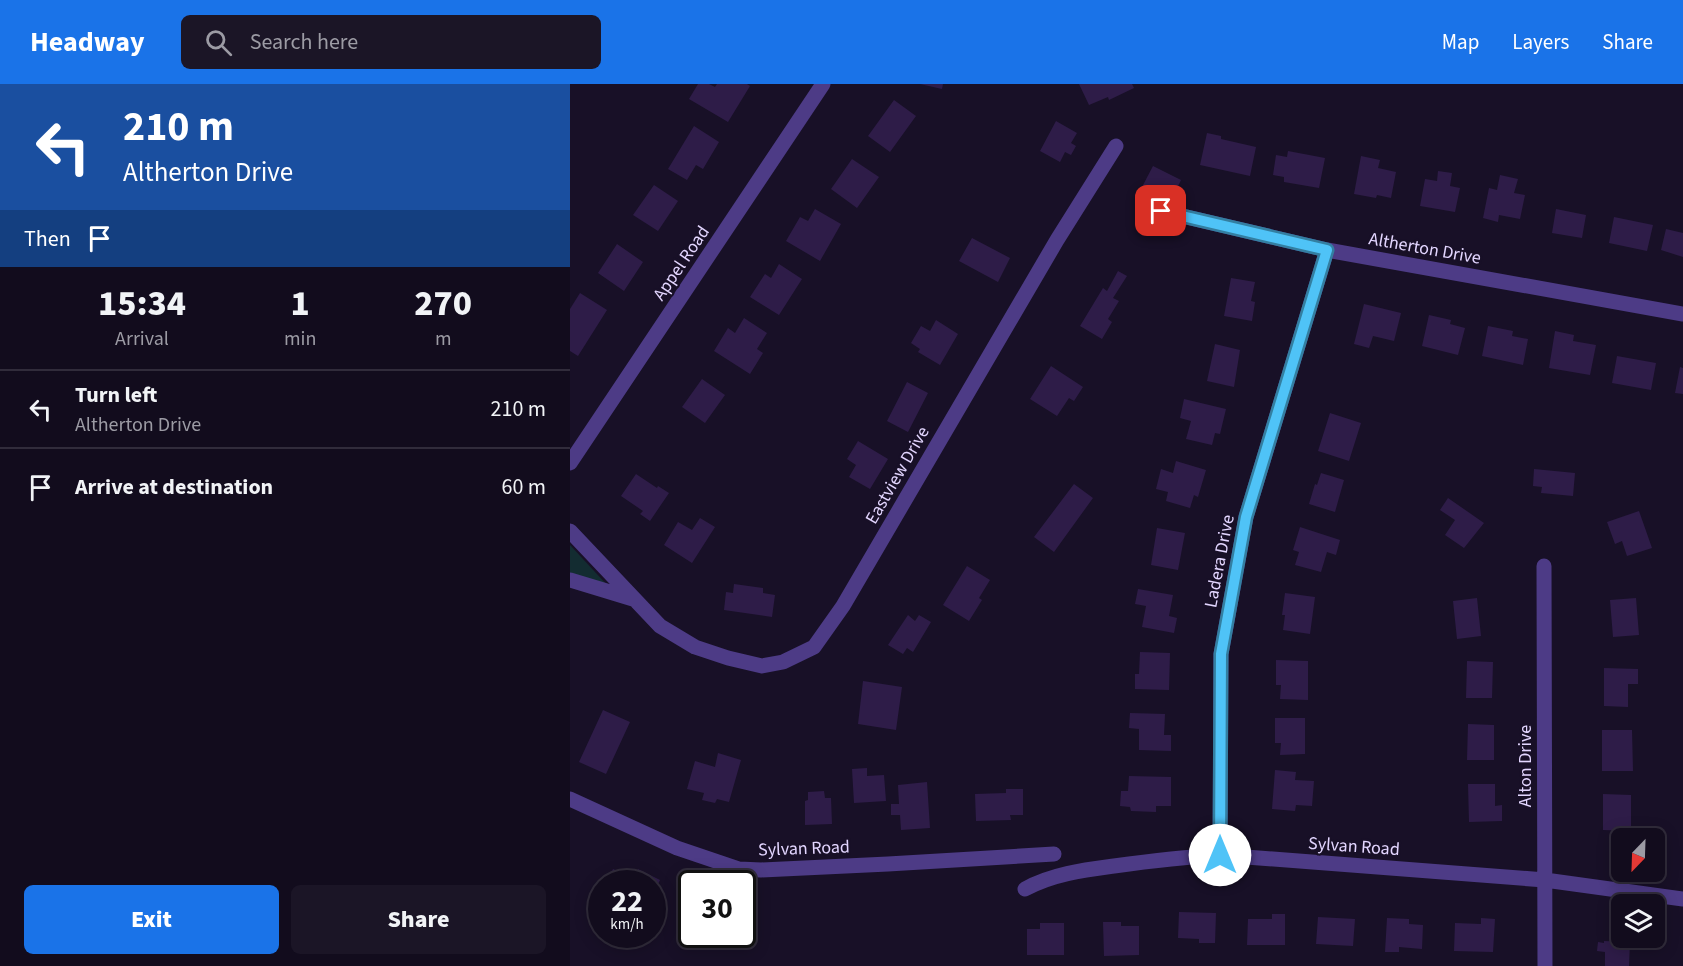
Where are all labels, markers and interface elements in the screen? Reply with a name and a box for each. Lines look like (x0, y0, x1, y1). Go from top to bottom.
search box (181, 15, 601, 69)
text: Headway (30, 22, 145, 62)
icon: search (202, 26, 235, 59)
text: Search here (250, 26, 358, 58)
text: Map (1442, 27, 1479, 57)
text: Layers (1512, 27, 1569, 57)
text: Share (1602, 27, 1653, 57)
text: 210 m (123, 97, 234, 157)
icon: left (24, 108, 102, 186)
text: Altherton Drive (123, 153, 293, 192)
pin (1135, 185, 1186, 236)
icon: arrive (1144, 194, 1177, 227)
street label: Appel Road (647, 221, 716, 306)
icon: arrive (83, 222, 116, 255)
text: Then (24, 223, 71, 255)
street label: Altherton Drive (1367, 226, 1483, 271)
text: 15:34 (98, 278, 186, 329)
text: 1 (291, 278, 310, 329)
text: 270 (414, 278, 472, 329)
text: Arrival (115, 325, 169, 353)
text: min (284, 325, 316, 353)
text: m (435, 325, 451, 353)
text: Turn left (75, 379, 157, 411)
icon: left (24, 393, 57, 426)
text: 210 m (491, 393, 546, 425)
text: Altherton Drive (75, 411, 201, 439)
street label: Eastview Drive (859, 422, 936, 529)
icon: arrive (24, 471, 57, 504)
text: Arrive at destination (75, 471, 273, 503)
text: 60 m (501, 471, 546, 503)
street label: Ladera Drive (1198, 512, 1241, 610)
street label: Alton Drive (1513, 725, 1538, 807)
position arrow (1188, 823, 1252, 887)
north arrow (1611, 828, 1665, 882)
map controls (1611, 828, 1665, 948)
street label: Sylvan Road (1307, 831, 1401, 862)
street label: Sylvan Road (758, 834, 850, 863)
speed limit sign: 30 (678, 870, 756, 948)
text: 22 (611, 880, 643, 923)
button: Exit (24, 885, 279, 954)
button: Share (291, 885, 546, 954)
button: layers (1611, 894, 1665, 948)
text: km/h (610, 914, 644, 935)

